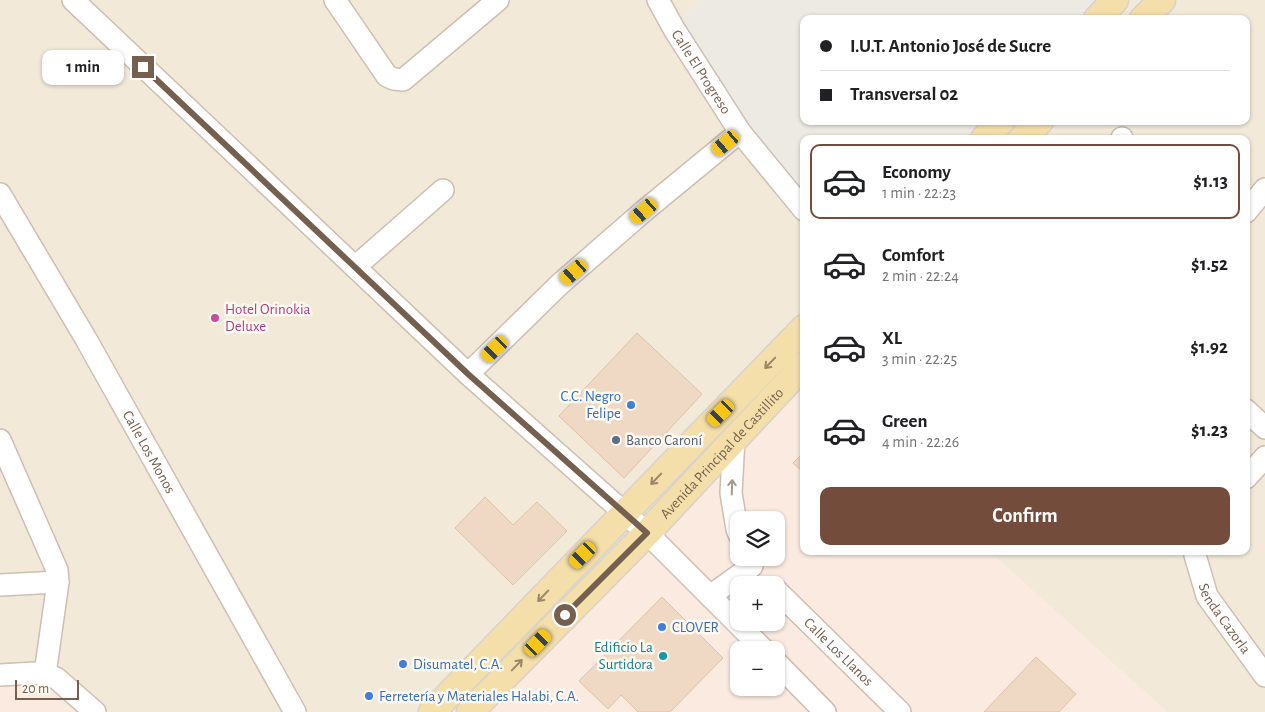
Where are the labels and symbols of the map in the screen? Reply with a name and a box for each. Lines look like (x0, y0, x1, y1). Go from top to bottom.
street label: Calle El Progreso (669, 27, 733, 117)
callout: 1 min (43, 50, 126, 84)
route end (132, 56, 154, 78)
car (709, 128, 742, 158)
car (627, 195, 660, 227)
car (557, 256, 590, 288)
place label: Hotel Orinokia Deluxe (225, 302, 311, 334)
marker: Hotel Orinokia Deluxe (209, 312, 221, 324)
car (478, 333, 511, 365)
one-way arrow (764, 357, 776, 369)
street label: Avenida Principal de Castillito (657, 385, 787, 522)
place label: C.C. Negro Felipe (561, 389, 621, 421)
car (705, 397, 736, 429)
marker: C.C. Negro Felipe (625, 399, 637, 411)
street label: Calle Los Monos (120, 408, 178, 496)
place label: Banco Caroní (626, 433, 703, 448)
marker: Banco Caroní (610, 434, 622, 446)
one-way arrow (650, 473, 662, 486)
one-way arrow (727, 479, 736, 495)
car (567, 539, 598, 571)
street label: Senda Cazorla (1196, 582, 1253, 657)
one-way arrow (537, 590, 549, 603)
route start (554, 604, 576, 626)
street label: Calle Los Llanos (801, 615, 876, 689)
place label: CLOVER (672, 620, 719, 635)
marker: CLOVER (656, 621, 668, 633)
car (522, 627, 553, 659)
place label: Edificio La Surtidora (594, 640, 653, 672)
marker: Edificio La Surtidora (657, 650, 669, 662)
place label: Disumatel, C.A. (413, 657, 503, 672)
marker: Disumatel, C.A. (397, 658, 409, 670)
one-way arrow (511, 658, 523, 671)
scale bar (15, 677, 79, 700)
place label: Ferretería y Materiales Halabi, C.A. (379, 689, 579, 704)
marker: Ferretería y Materiales Halabi, C.A. (363, 690, 375, 702)

